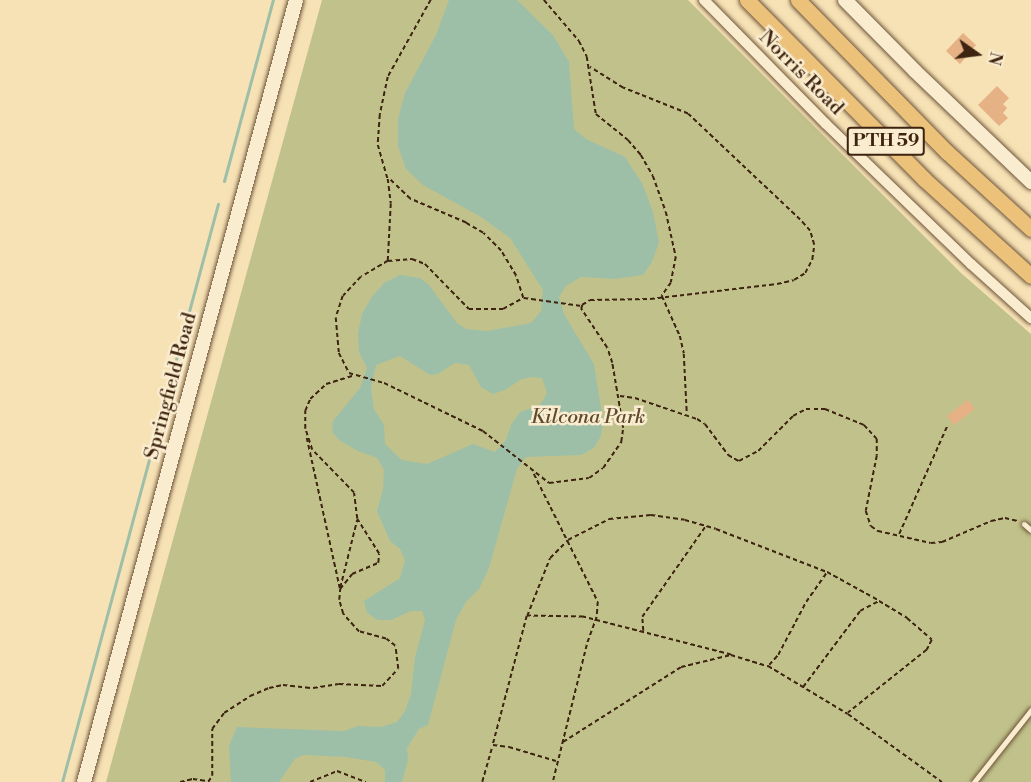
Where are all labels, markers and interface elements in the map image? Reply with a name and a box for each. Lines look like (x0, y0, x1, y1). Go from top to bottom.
north arrow (947, 24, 1007, 84)
street label: Norris Road (754, 26, 848, 120)
text: N (983, 50, 1006, 67)
road number: PTH 59 (846, 126, 926, 156)
street label: Springfield Road (140, 310, 202, 462)
park label: Kilcona Park (531, 405, 645, 429)

